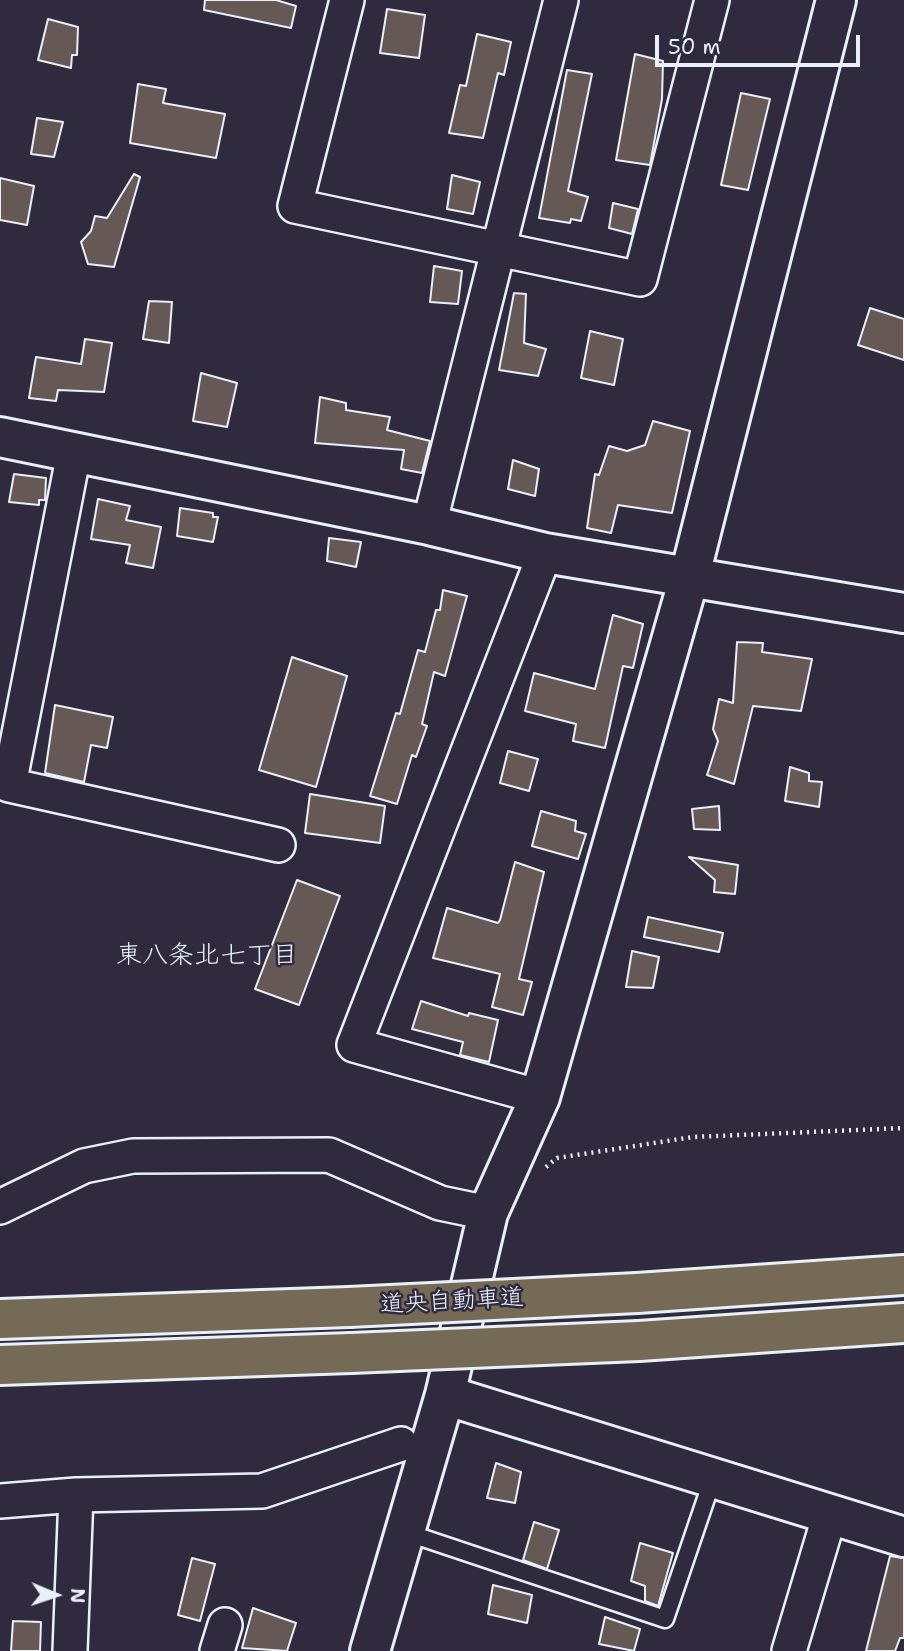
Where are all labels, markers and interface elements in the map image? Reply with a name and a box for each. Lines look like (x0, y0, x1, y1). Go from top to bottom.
scale bar (659, 21, 864, 65)
text: 50 m (668, 33, 721, 61)
district label: 東八条北七丁目 (116, 940, 298, 972)
street label: 道央自動車道 (379, 1284, 525, 1320)
north arrow (21, 1560, 91, 1630)
text: N (65, 1588, 90, 1604)

